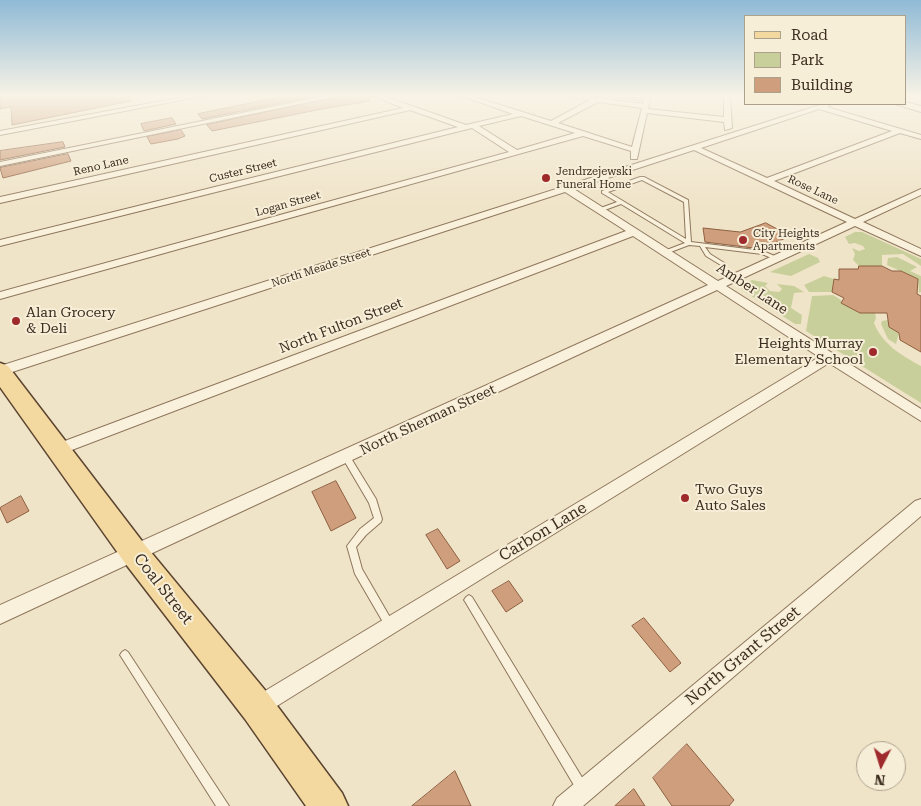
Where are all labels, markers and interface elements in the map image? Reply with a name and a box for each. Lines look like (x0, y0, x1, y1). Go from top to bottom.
legend (744, 15, 906, 105)
text: Road (791, 26, 828, 44)
text: Park (791, 51, 824, 69)
text: Building (791, 76, 852, 94)
street label: Reno Lane (72, 153, 130, 179)
street label: Custer Street (208, 156, 278, 186)
place label: Jendrzejewski Funeral Home (556, 165, 632, 191)
marker: Jendrzejewski Funeral Home (540, 172, 552, 184)
street label: Rose Lane (786, 173, 840, 207)
street label: Logan Street (254, 188, 322, 220)
place label: City Heights Apartments (753, 227, 819, 253)
marker: City Heights Apartments (737, 234, 749, 246)
street label: North Meade Street (270, 246, 372, 290)
street label: Amber Lane (713, 260, 791, 318)
street label: North Fulton Street (277, 295, 405, 357)
place label: Alan Grocery & Deli (26, 305, 115, 338)
marker: Alan Grocery & Deli (10, 315, 22, 327)
place label: Heights Murray Elementary School (735, 336, 863, 368)
marker: Heights Murray Elementary School (867, 346, 879, 358)
street label: North Sherman Street (358, 381, 498, 459)
place label: Two Guys Auto Sales (695, 482, 766, 514)
marker: Two Guys Auto Sales (679, 492, 691, 504)
street label: Carbon Lane (496, 498, 590, 566)
street label: Coal Street (129, 550, 197, 628)
street label: North Grant Street (682, 603, 804, 709)
north arrow (856, 741, 906, 791)
text: N (874, 772, 886, 788)

